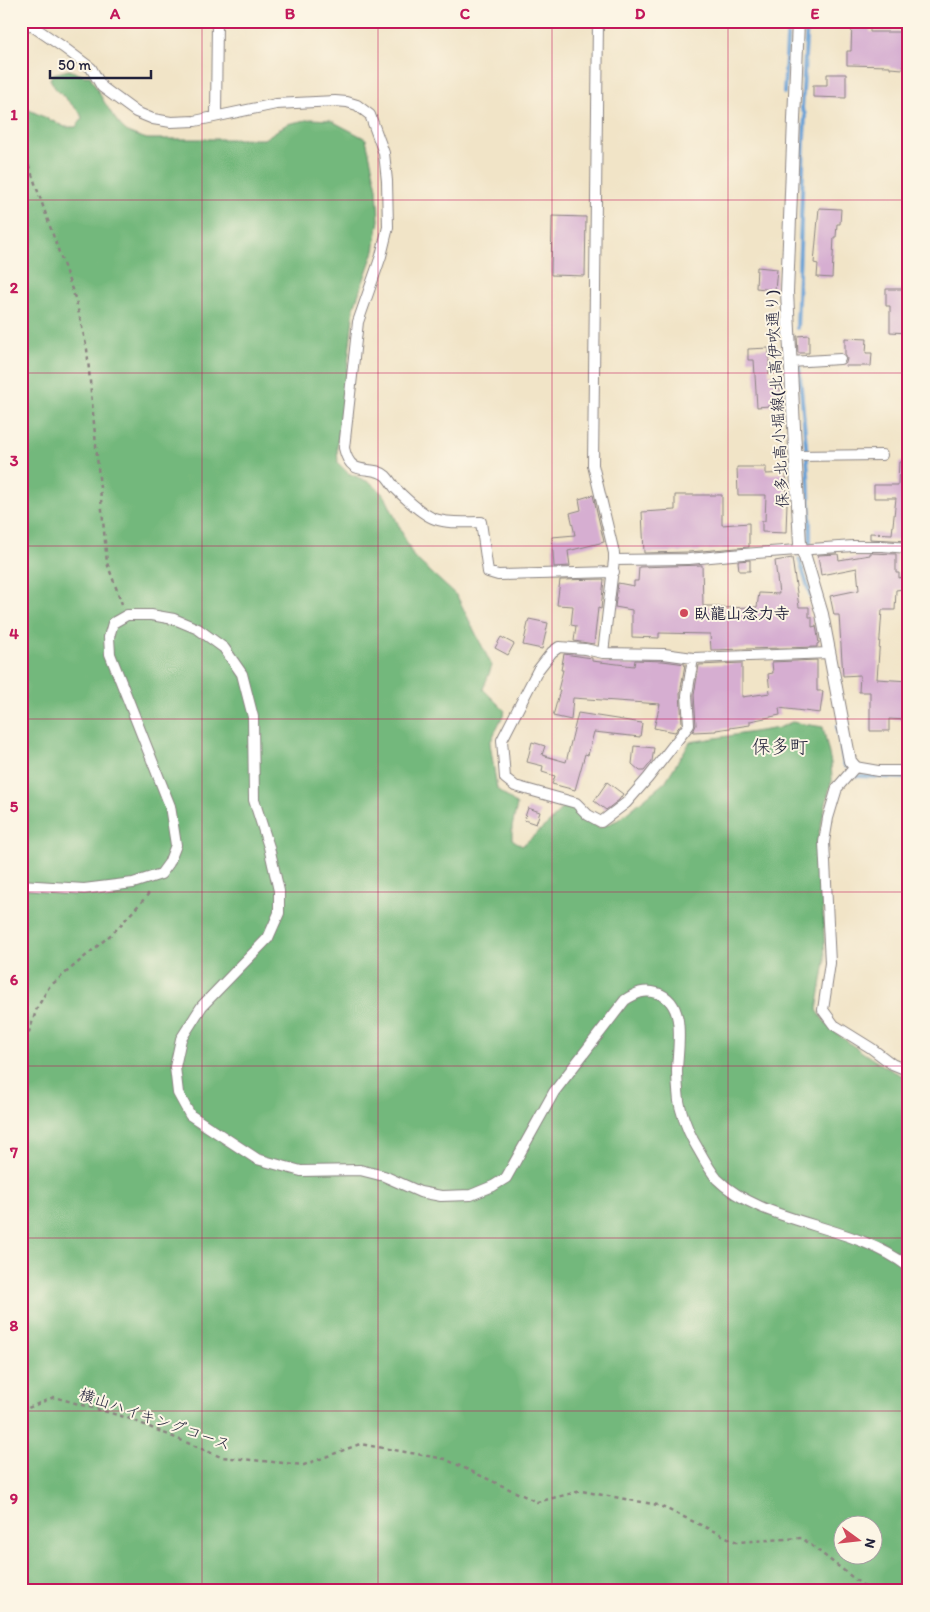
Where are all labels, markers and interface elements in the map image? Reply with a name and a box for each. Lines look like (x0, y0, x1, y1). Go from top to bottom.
text: A (109, 4, 121, 23)
text: B (285, 4, 296, 23)
text: C (460, 4, 471, 23)
text: D (635, 4, 646, 23)
text: E (811, 4, 820, 23)
scale bar (50, 48, 151, 80)
text: 50 m (58, 56, 91, 74)
text: 1 (10, 105, 18, 124)
text: 2 (10, 278, 19, 297)
street label: 保多北高小堀線(北高伊吹通り) (762, 289, 792, 509)
text: 3 (10, 451, 19, 470)
place label: 臥龍山念力寺 (694, 604, 790, 623)
marker: 臥龍山念力寺 (678, 607, 690, 619)
text: 4 (9, 624, 19, 643)
district label: 保多町 (751, 735, 809, 758)
text: 5 (10, 797, 19, 816)
text: 6 (10, 970, 19, 989)
text: 7 (9, 1143, 18, 1162)
text: 8 (10, 1316, 19, 1335)
street label: 横山ハイキングコース (77, 1384, 233, 1454)
text: 9 (10, 1489, 18, 1508)
north arrow (832, 1514, 882, 1564)
text: N (861, 1536, 880, 1550)

